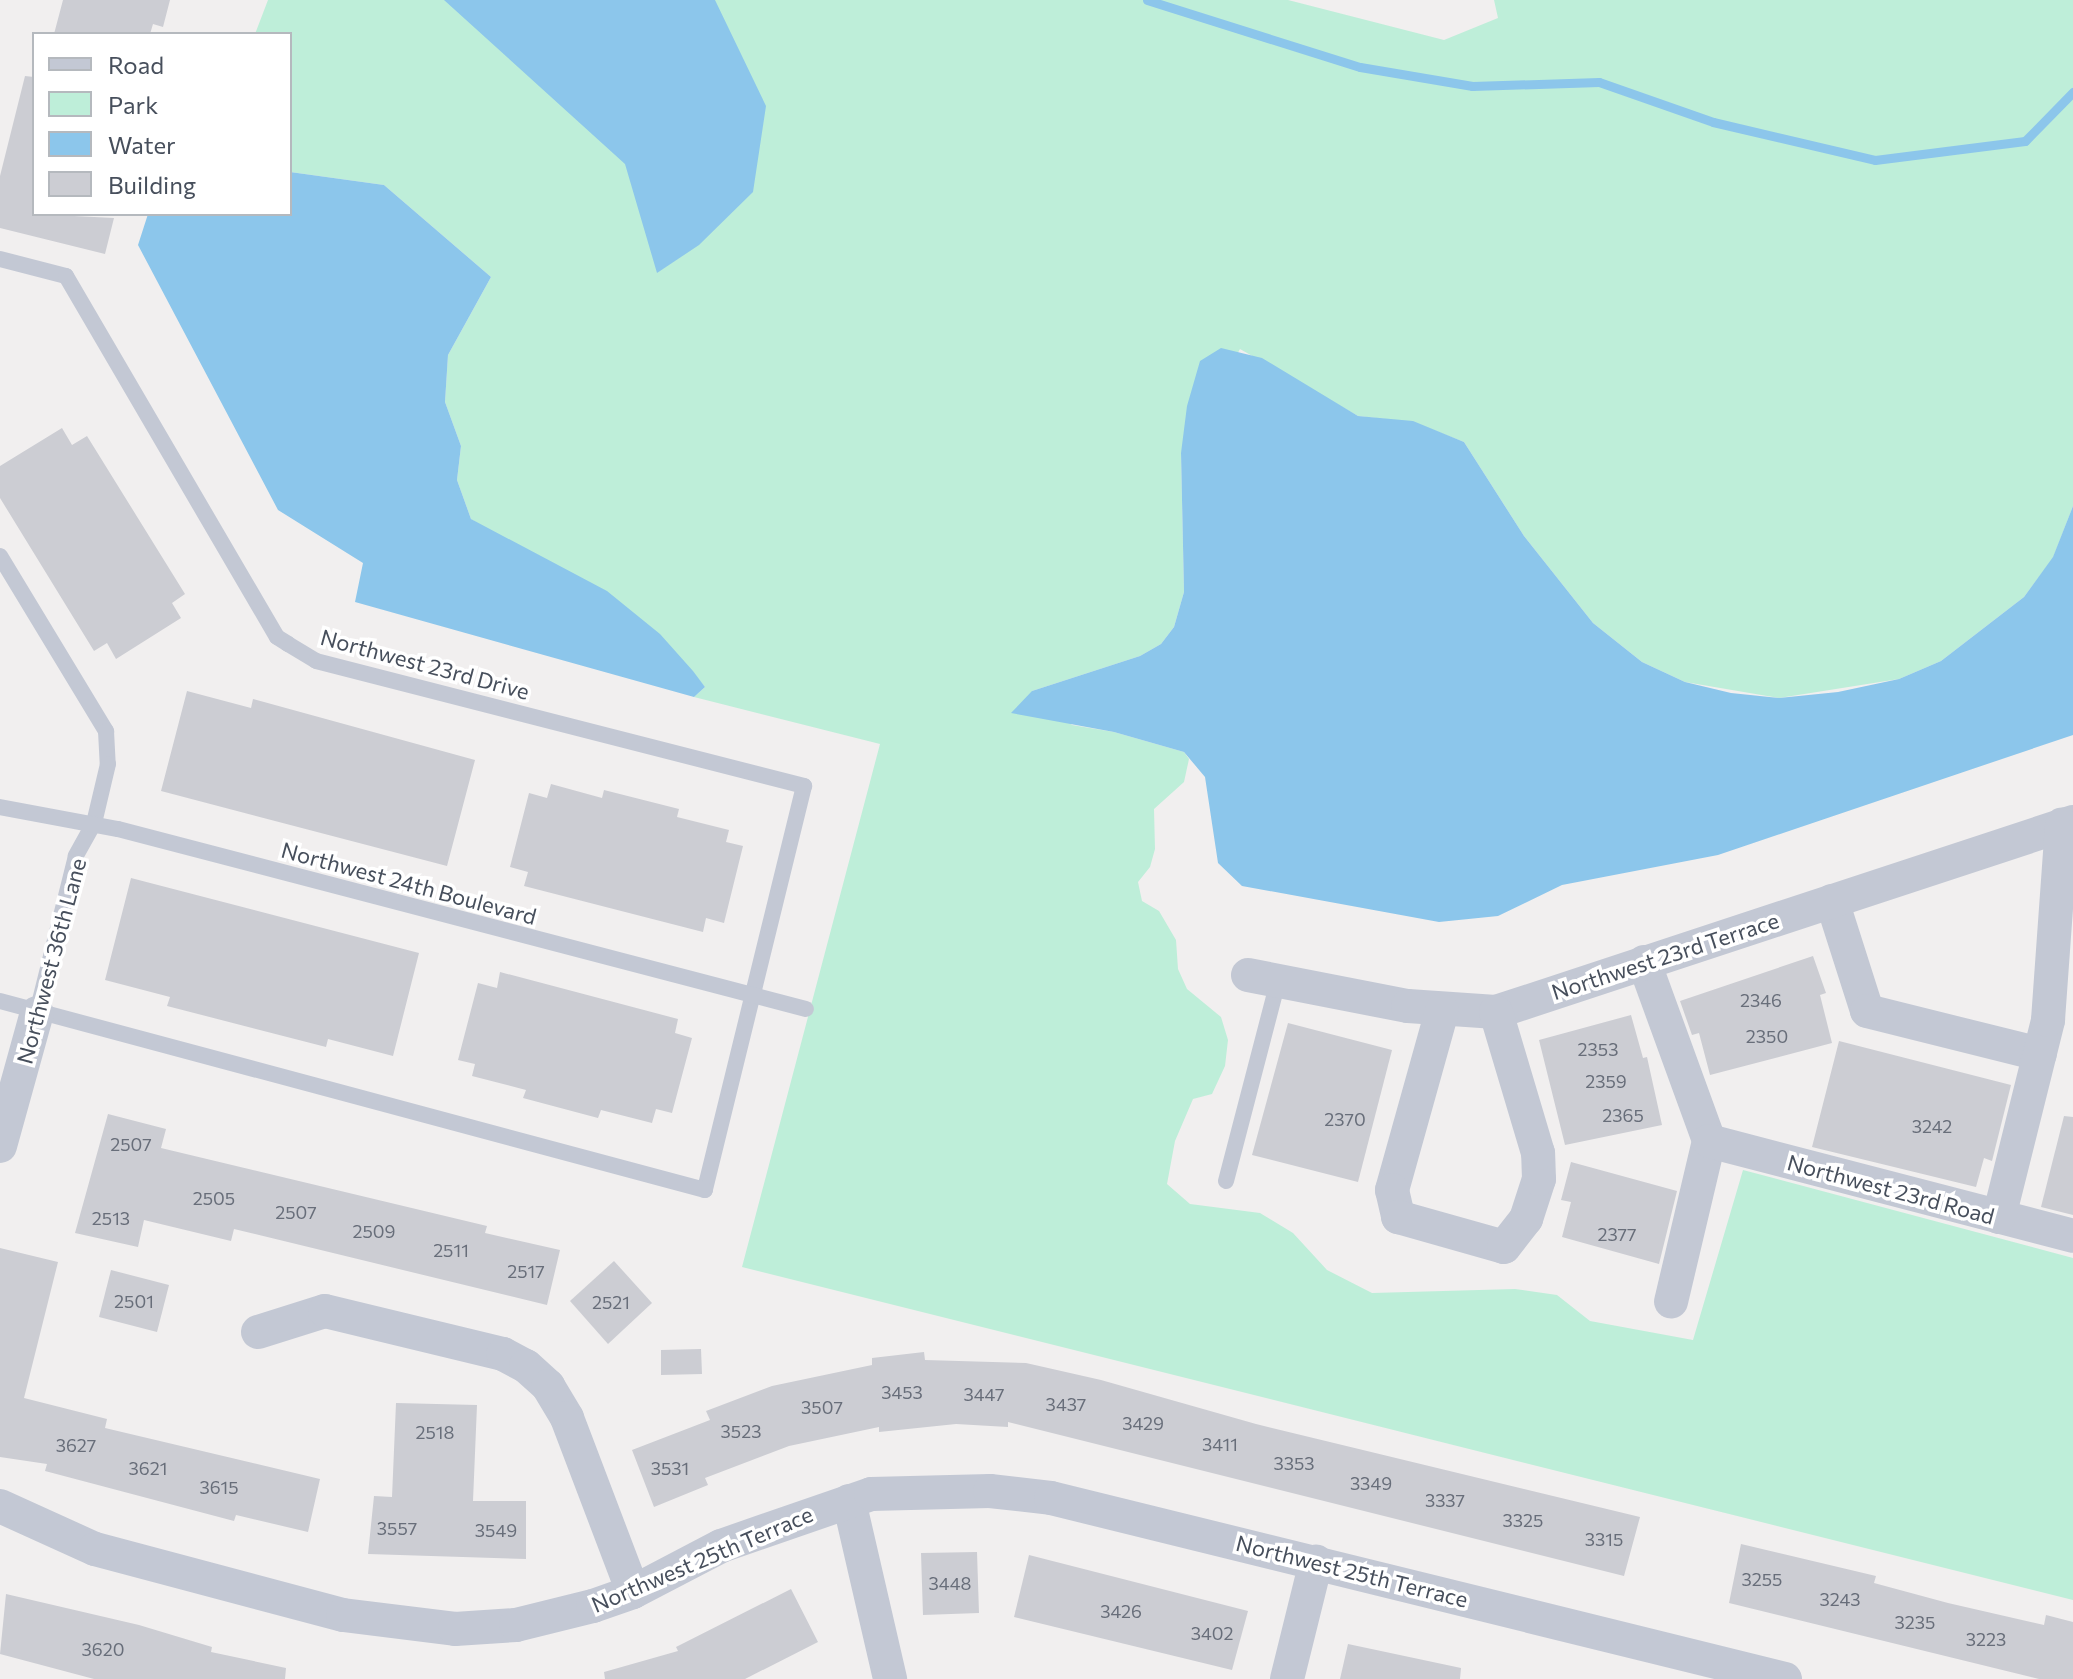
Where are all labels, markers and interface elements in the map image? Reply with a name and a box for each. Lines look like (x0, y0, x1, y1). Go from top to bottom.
legend (32, 32, 292, 216)
text: Road (108, 50, 164, 79)
text: Park (108, 90, 158, 119)
text: Water (108, 130, 176, 159)
text: Building (108, 170, 196, 199)
street label: Northwest 23rd Drive (318, 623, 532, 705)
street label: Northwest 24th Boulevard (279, 836, 539, 930)
street label: Northwest 36th Lane (11, 855, 91, 1067)
street label: Northwest 23rd Terrace (1548, 907, 1782, 1005)
house number: 2346 (1740, 989, 1782, 1011)
house number: 2350 (1746, 1025, 1788, 1047)
house number: 2353 (1578, 1038, 1618, 1060)
house number: 2359 (1585, 1070, 1627, 1092)
house number: 2365 (1602, 1104, 1644, 1126)
house number: 2370 (1324, 1108, 1366, 1130)
house number: 3242 (1912, 1115, 1952, 1137)
house number: 2507 (110, 1133, 152, 1155)
street label: Northwest 23rd Road (1785, 1149, 1997, 1229)
house number: 2505 (193, 1187, 235, 1209)
house number: 2507 (275, 1201, 317, 1223)
house number: 2513 (92, 1207, 130, 1229)
house number: 2509 (353, 1220, 395, 1242)
house number: 2377 (1597, 1223, 1637, 1245)
house number: 2511 (433, 1239, 469, 1261)
house number: 2517 (507, 1260, 545, 1282)
house number: 2501 (114, 1290, 154, 1312)
house number: 2521 (592, 1291, 630, 1313)
house number: 3453 (881, 1381, 923, 1403)
house number: 3447 (963, 1383, 1005, 1405)
house number: 3437 (1046, 1393, 1086, 1415)
house number: 3507 (801, 1396, 843, 1418)
house number: 3429 (1122, 1412, 1164, 1434)
house number: 3523 (721, 1420, 761, 1442)
house number: 2518 (416, 1421, 454, 1443)
house number: 3411 (1202, 1433, 1238, 1455)
house number: 3627 (56, 1434, 96, 1456)
house number: 3353 (1273, 1452, 1315, 1474)
house number: 3621 (129, 1457, 167, 1479)
house number: 3531 (651, 1457, 689, 1479)
house number: 3349 (1350, 1472, 1392, 1494)
house number: 3615 (199, 1476, 239, 1498)
house number: 3337 (1425, 1489, 1465, 1511)
street label: Northwest 25th Terrace (587, 1500, 817, 1618)
house number: 3325 (1503, 1509, 1543, 1531)
house number: 3557 (377, 1517, 417, 1539)
house number: 3549 (475, 1519, 517, 1541)
house number: 3315 (1585, 1528, 1623, 1550)
street label: Northwest 25th Terrace (1233, 1529, 1471, 1613)
house number: 3255 (1742, 1568, 1782, 1590)
house number: 3448 (929, 1572, 971, 1594)
house number: 3243 (1820, 1588, 1860, 1610)
house number: 3426 (1100, 1600, 1142, 1622)
house number: 3235 (1895, 1611, 1935, 1633)
house number: 3402 (1191, 1622, 1233, 1644)
house number: 3223 (1966, 1628, 2006, 1650)
house number: 3620 (82, 1638, 124, 1660)

